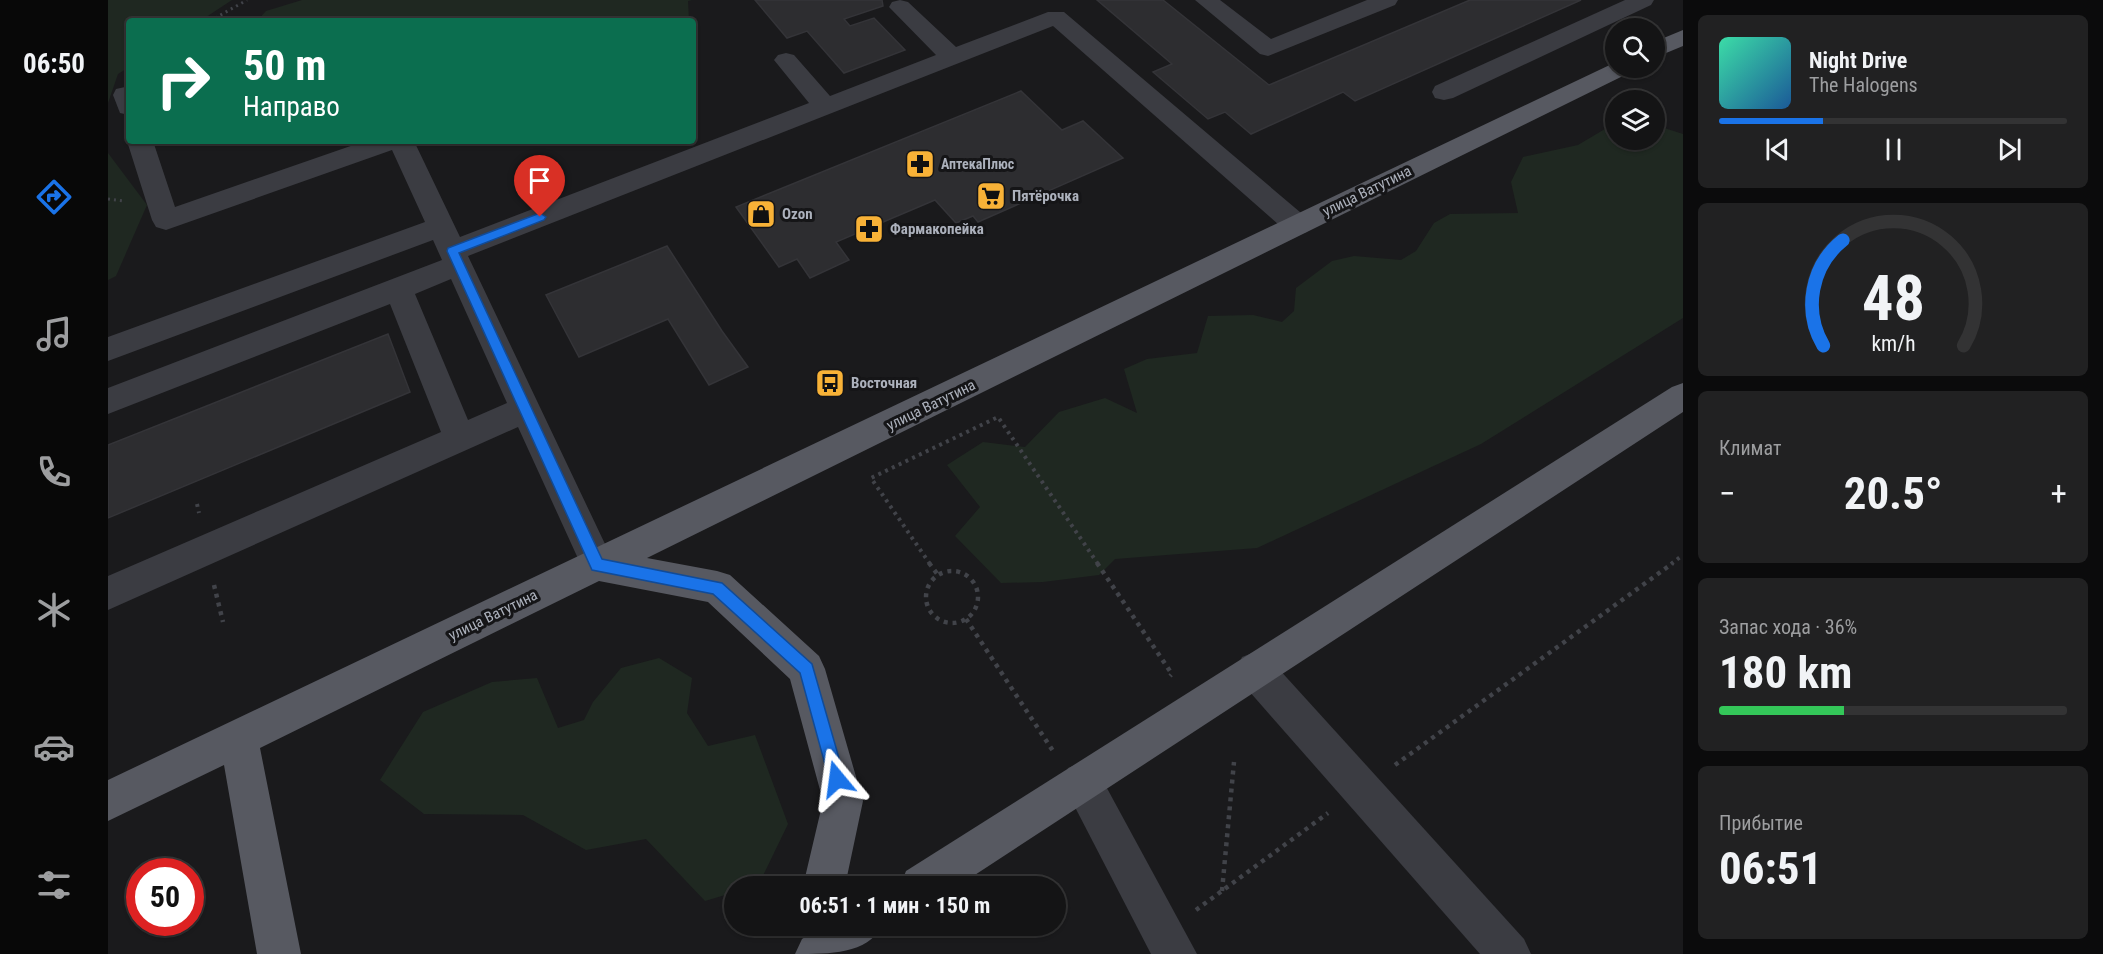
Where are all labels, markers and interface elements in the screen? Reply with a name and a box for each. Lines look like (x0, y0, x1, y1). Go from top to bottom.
map controls (1605, 18, 1665, 150)
button: search (1605, 18, 1665, 78)
text: 50 m (243, 41, 326, 90)
icon: right (144, 42, 222, 120)
text: 06:50 (23, 48, 85, 80)
text: Night Drive (1809, 48, 1907, 73)
text: The Halogens (1809, 73, 1918, 97)
button: layers (1605, 90, 1665, 150)
text: Направо (243, 91, 340, 123)
icon: previous (1761, 133, 1794, 166)
icon: pause (1877, 133, 1910, 166)
icon: next (1993, 133, 2026, 166)
pharmacy icon: АптекаПлюс (904, 148, 936, 180)
pin (514, 155, 565, 217)
place label: АптекаПлюс (941, 156, 1015, 172)
street label: улица Ватутина (1320, 162, 1414, 220)
icon: arrive (523, 164, 556, 197)
icon: directions (33, 176, 75, 218)
supermarket icon: Пятёрочка (975, 180, 1007, 212)
place label: Пятёрочка (1012, 187, 1079, 205)
shop icon: Ozon (745, 198, 777, 230)
place label: Ozon (782, 205, 813, 223)
pharmacy icon: Фармакопейка (853, 213, 885, 245)
place label: Фармакопейка (890, 220, 984, 238)
text: 48 (1861, 262, 1925, 335)
icon: music (33, 313, 75, 355)
text: km/h (1871, 332, 1915, 357)
bus stop icon: Восточная (814, 367, 846, 399)
place label: Восточная (851, 374, 917, 392)
street label: улица Ватутина (884, 376, 978, 434)
text: Климат (1719, 436, 1781, 460)
icon: phone (33, 451, 75, 493)
text: 20.5° (1844, 467, 1942, 520)
text: − (1719, 474, 1736, 513)
text: + (2051, 474, 2067, 513)
street label: улица Ватутина (446, 586, 540, 644)
icon: climate (33, 589, 75, 631)
text: Запас хода · 36% (1719, 615, 1857, 639)
text: 180 km (1719, 646, 1852, 699)
icon: car (33, 726, 75, 768)
position arrow (805, 747, 869, 811)
text: Прибытие (1719, 811, 1803, 835)
text: 06:51 (1719, 842, 1822, 895)
speed limit sign: 50 (126, 858, 204, 936)
icon: filters (33, 864, 75, 906)
text: 06:51 · 1 мин · 150 m (800, 893, 990, 918)

